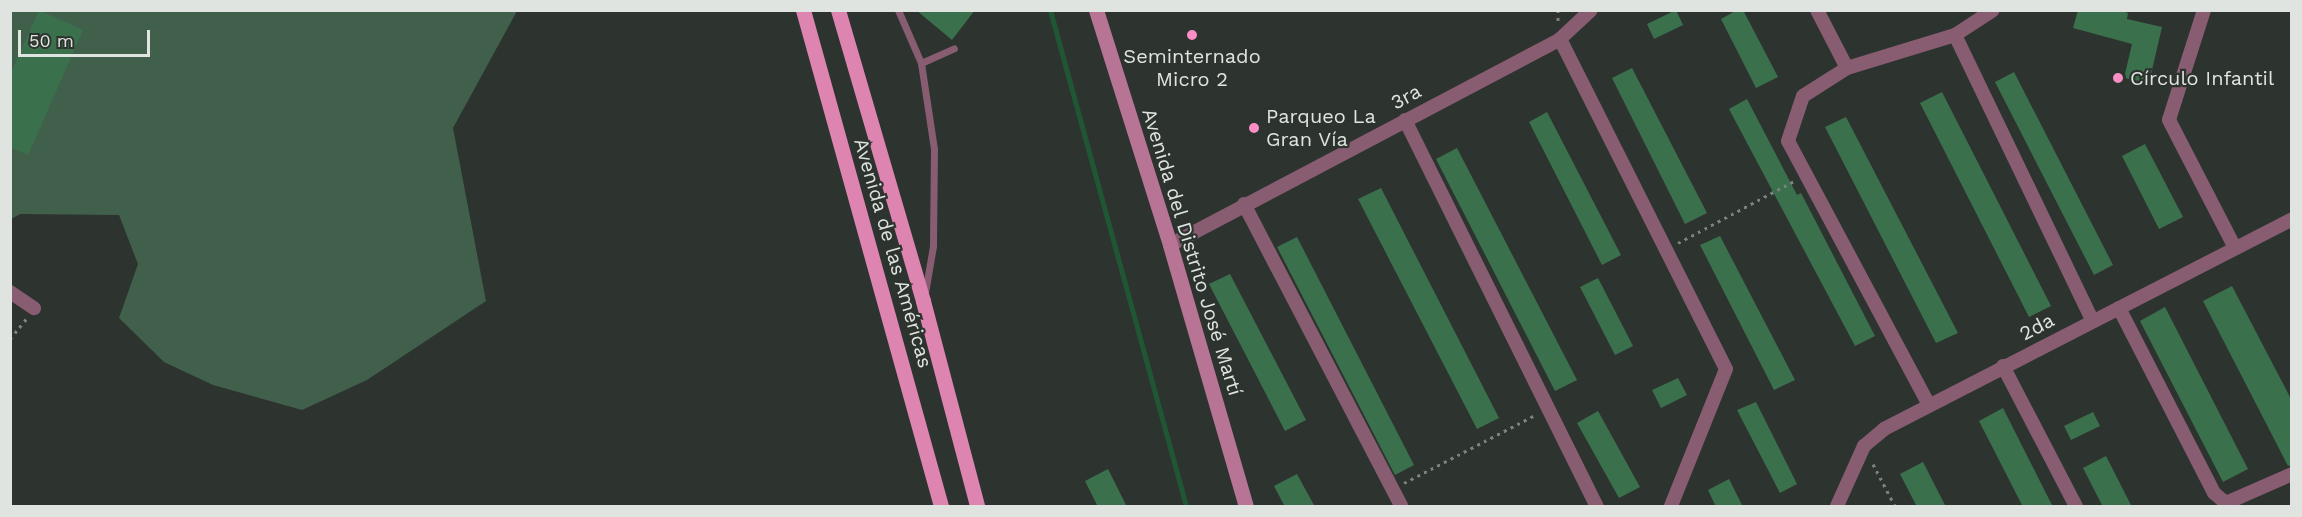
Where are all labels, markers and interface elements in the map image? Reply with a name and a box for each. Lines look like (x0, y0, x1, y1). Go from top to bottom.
scale bar (21, 18, 153, 56)
marker: Seminternado Micro 2 (1185, 28, 1199, 42)
text: 50 m (29, 30, 74, 51)
place label: Seminternado Micro 2 (1123, 44, 1261, 91)
place label: Círculo Infantil (2130, 66, 2274, 90)
marker: Círculo Infantil (2111, 71, 2125, 85)
street label: 3ra (1387, 79, 1425, 115)
place label: Parqueo La Gran Vía (1266, 104, 1376, 151)
street label: Avenida del Distrito José Martí (1137, 105, 1247, 399)
marker: Parqueo La Gran Vía (1247, 121, 1261, 135)
street label: Avenida de las Américas (849, 135, 937, 371)
street label: 2da (2016, 308, 2058, 346)

